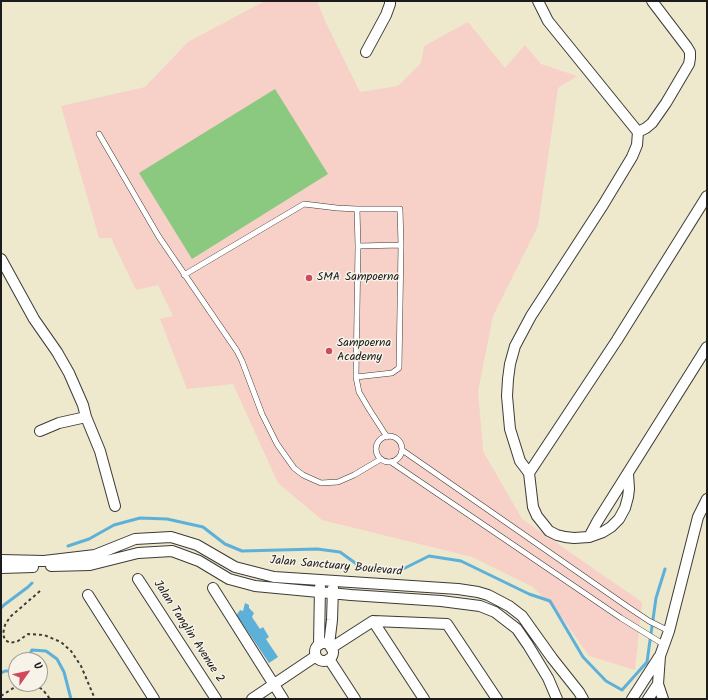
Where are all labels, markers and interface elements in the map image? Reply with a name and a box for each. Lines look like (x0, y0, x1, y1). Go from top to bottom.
place label: SMA Sampoerna (317, 271, 399, 285)
marker: SMA Sampoerna (304, 273, 314, 283)
place label: Sampoerna Academy (337, 337, 391, 365)
marker: Sampoerna Academy (324, 346, 334, 356)
street label: Jalan Sanctuary Boulevard (269, 554, 403, 580)
street label: Jalan Tanglin Avenue 2 (149, 578, 227, 686)
north arrow (8, 652, 48, 692)
text: U (28, 658, 47, 674)

